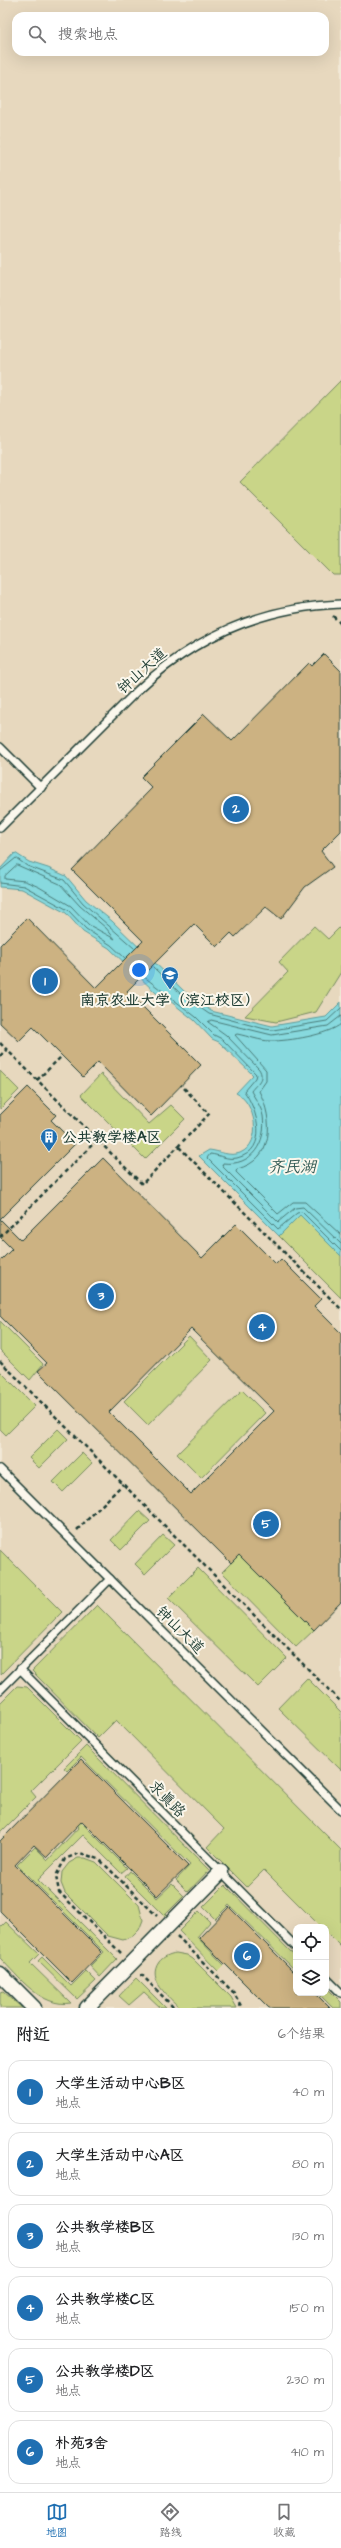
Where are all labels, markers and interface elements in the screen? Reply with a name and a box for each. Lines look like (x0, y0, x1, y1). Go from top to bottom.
search box (12, 12, 329, 56)
icon: search (26, 23, 48, 45)
text: 搜索地点 (58, 24, 118, 45)
street label: 钟山大道 (113, 643, 171, 699)
pin: 2 (223, 794, 249, 824)
your location (129, 960, 149, 980)
school or university icon: 南京农业大学（滨江校区） (160, 965, 180, 990)
pin: 1 (32, 966, 58, 996)
place label: 南京农业大学（滨江校区） (80, 990, 260, 1011)
building icon: 公共教学楼A区 (39, 1127, 59, 1152)
place label: 公共教学楼A区 (62, 1127, 162, 1148)
water label: 齐民湖 (268, 1156, 318, 1178)
pin: 3 (88, 1281, 114, 1311)
pin: 4 (249, 1312, 275, 1342)
pin: 5 (253, 1509, 279, 1539)
street label: 钟山大道 (151, 1601, 209, 1659)
street label: 求真路 (144, 1776, 190, 1822)
map controls (293, 1924, 329, 1996)
button: locate (293, 1924, 329, 1960)
pin: 6 (234, 1941, 260, 1971)
button: layers (293, 1960, 329, 1996)
text: 附近 (16, 2023, 50, 2047)
text: 6个结果 (278, 2025, 325, 2043)
text: 大学生活动中心B区 (55, 2073, 186, 2094)
text: 1 (29, 2083, 31, 2101)
text: 40 m (292, 2083, 324, 2101)
text: 地点 (55, 2094, 81, 2112)
text: 大学生活动中心A区 (55, 2145, 185, 2166)
text: 2 (26, 2155, 34, 2173)
text: 80 m (292, 2155, 324, 2173)
text: 地点 (55, 2166, 81, 2184)
text: 公共教学楼B区 (55, 2217, 156, 2238)
text: 3 (27, 2227, 33, 2245)
text: 130 m (292, 2227, 324, 2245)
text: 地点 (55, 2238, 81, 2256)
text: 公共教学楼C区 (55, 2289, 156, 2310)
text: 4 (26, 2299, 34, 2317)
text: 150 m (290, 2299, 324, 2317)
text: 地点 (55, 2310, 81, 2328)
text: 公共教学楼D区 (55, 2361, 155, 2382)
text: 5 (25, 2371, 35, 2389)
text: 230 m (286, 2371, 324, 2389)
text: 地点 (55, 2382, 81, 2400)
text: 朴苑3舍 (55, 2433, 108, 2454)
text: 6 (26, 2443, 34, 2461)
text: 410 m (290, 2443, 324, 2461)
text: 地点 (55, 2454, 81, 2472)
tab: 地图 (46, 2501, 68, 2540)
tab: 路线 (159, 2501, 181, 2540)
tab: 收藏 (273, 2501, 295, 2540)

